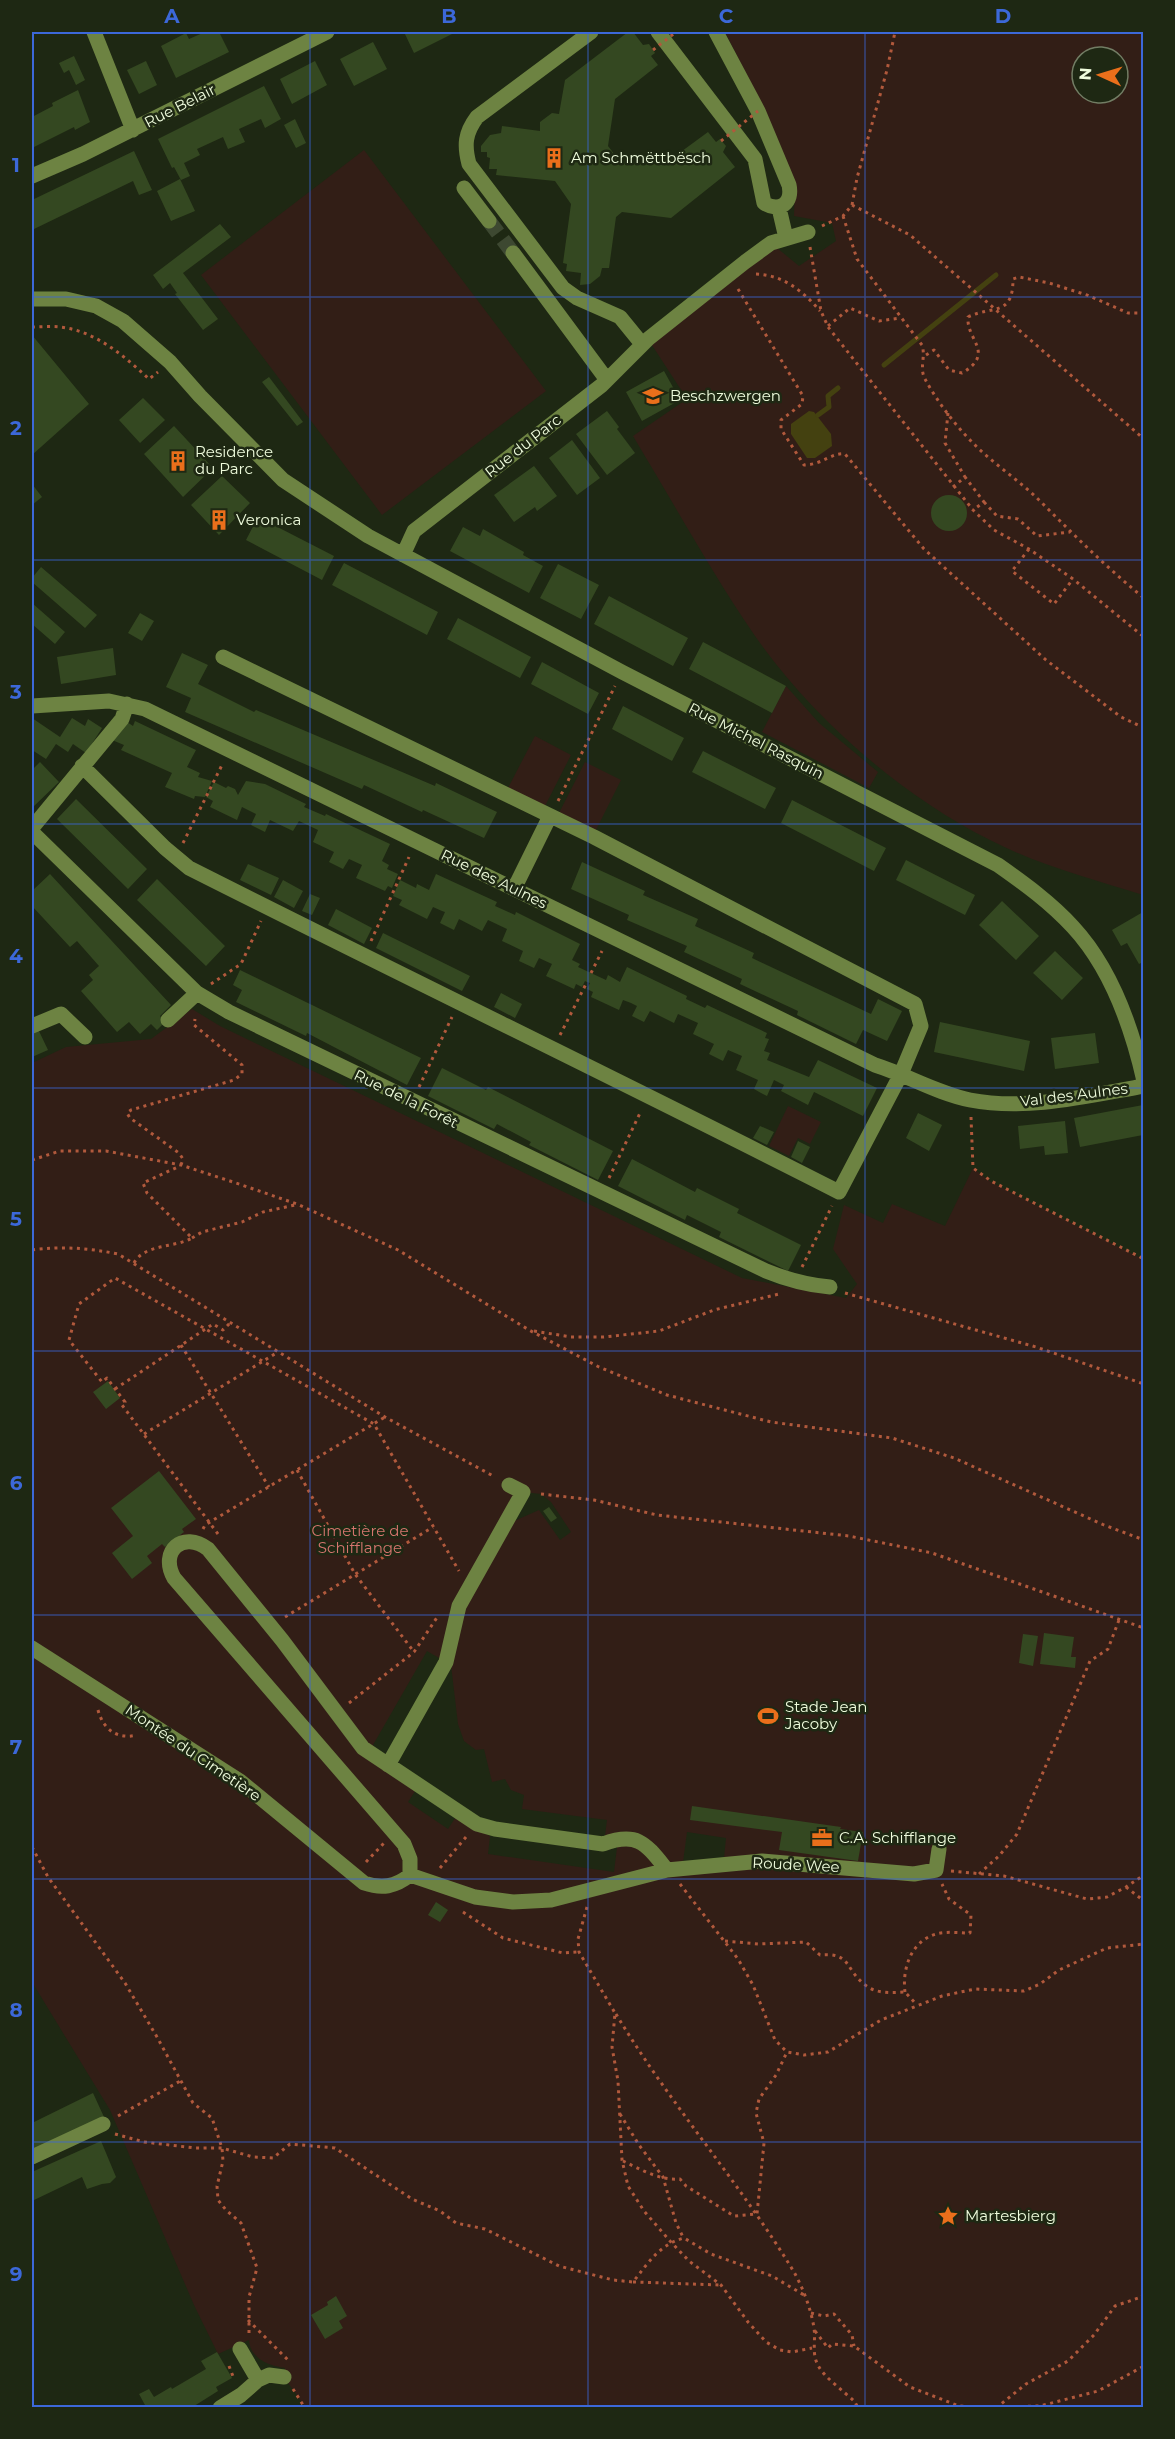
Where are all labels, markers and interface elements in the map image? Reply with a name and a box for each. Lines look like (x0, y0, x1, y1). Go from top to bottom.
text: A (163, 4, 180, 28)
text: B (441, 4, 457, 28)
text: C (719, 4, 734, 28)
text: D (995, 4, 1011, 28)
north arrow (1070, 45, 1130, 105)
text: N (1076, 67, 1095, 81)
street label: Rue Belair (141, 80, 218, 132)
building icon: Am Schmëttbësch (542, 146, 566, 170)
place label: Am Schmëttbësch (571, 148, 711, 167)
text: 1 (12, 153, 20, 177)
school or university icon: Beschzwergen (641, 384, 665, 408)
place label: Beschzwergen (670, 386, 781, 405)
street label: Rue du Parc (481, 410, 565, 481)
text: 2 (10, 416, 22, 440)
place label: Residence du Parc (195, 442, 273, 478)
building icon: Residence du Parc (166, 449, 190, 473)
building icon: Veronica (207, 508, 231, 532)
place label: Veronica (236, 510, 301, 529)
text: 3 (9, 680, 22, 704)
street label: Rue Michel Rasquin (685, 698, 827, 783)
street label: Rue des Aulnes (438, 845, 550, 912)
text: 4 (9, 944, 23, 968)
street label: Rue de la Forêt (351, 1065, 461, 1132)
street label: Val des Aulnes (1019, 1078, 1129, 1111)
text: 5 (10, 1207, 22, 1231)
text: 6 (10, 1471, 23, 1495)
park label: Cimetière de Schifflange (312, 1521, 408, 1557)
place label: Stade Jean Jacoby (784, 1697, 867, 1733)
street label: Montée du Cimetière (122, 1700, 265, 1805)
sports icon: Stade Jean Jacoby (756, 1704, 780, 1728)
text: 7 (10, 1735, 22, 1759)
office icon: C.A. Schifflange (810, 1826, 834, 1850)
place label: C.A. Schifflange (839, 1828, 956, 1847)
street label: Roude Wee (752, 1853, 840, 1876)
text: 8 (9, 1998, 23, 2022)
place icon: Martesbierg (936, 2204, 960, 2228)
place label: Martesbierg (965, 2206, 1056, 2225)
text: 9 (10, 2262, 22, 2286)

